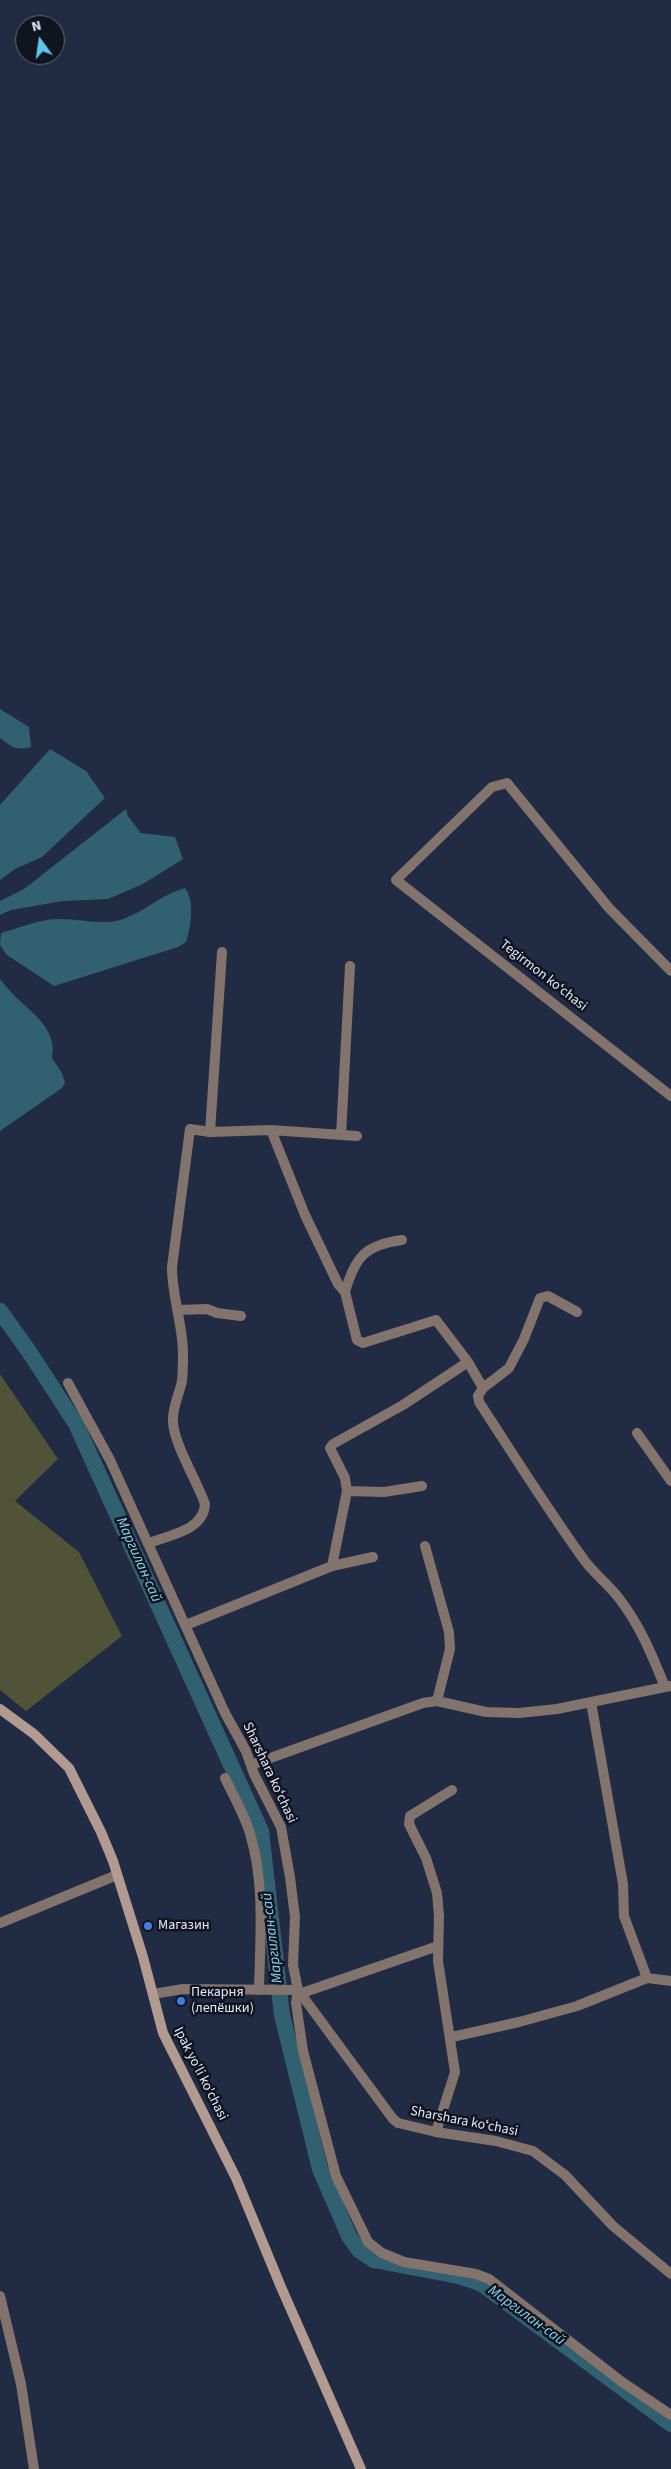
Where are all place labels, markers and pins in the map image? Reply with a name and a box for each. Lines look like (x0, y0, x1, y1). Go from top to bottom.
place label: Магазин (158, 1918, 210, 1934)
marker: Магазин (142, 1920, 154, 1932)
place label: Пекарня (лепёшки) (191, 1985, 254, 2018)
marker: Пекарня (лепёшки) (175, 1995, 187, 2007)

